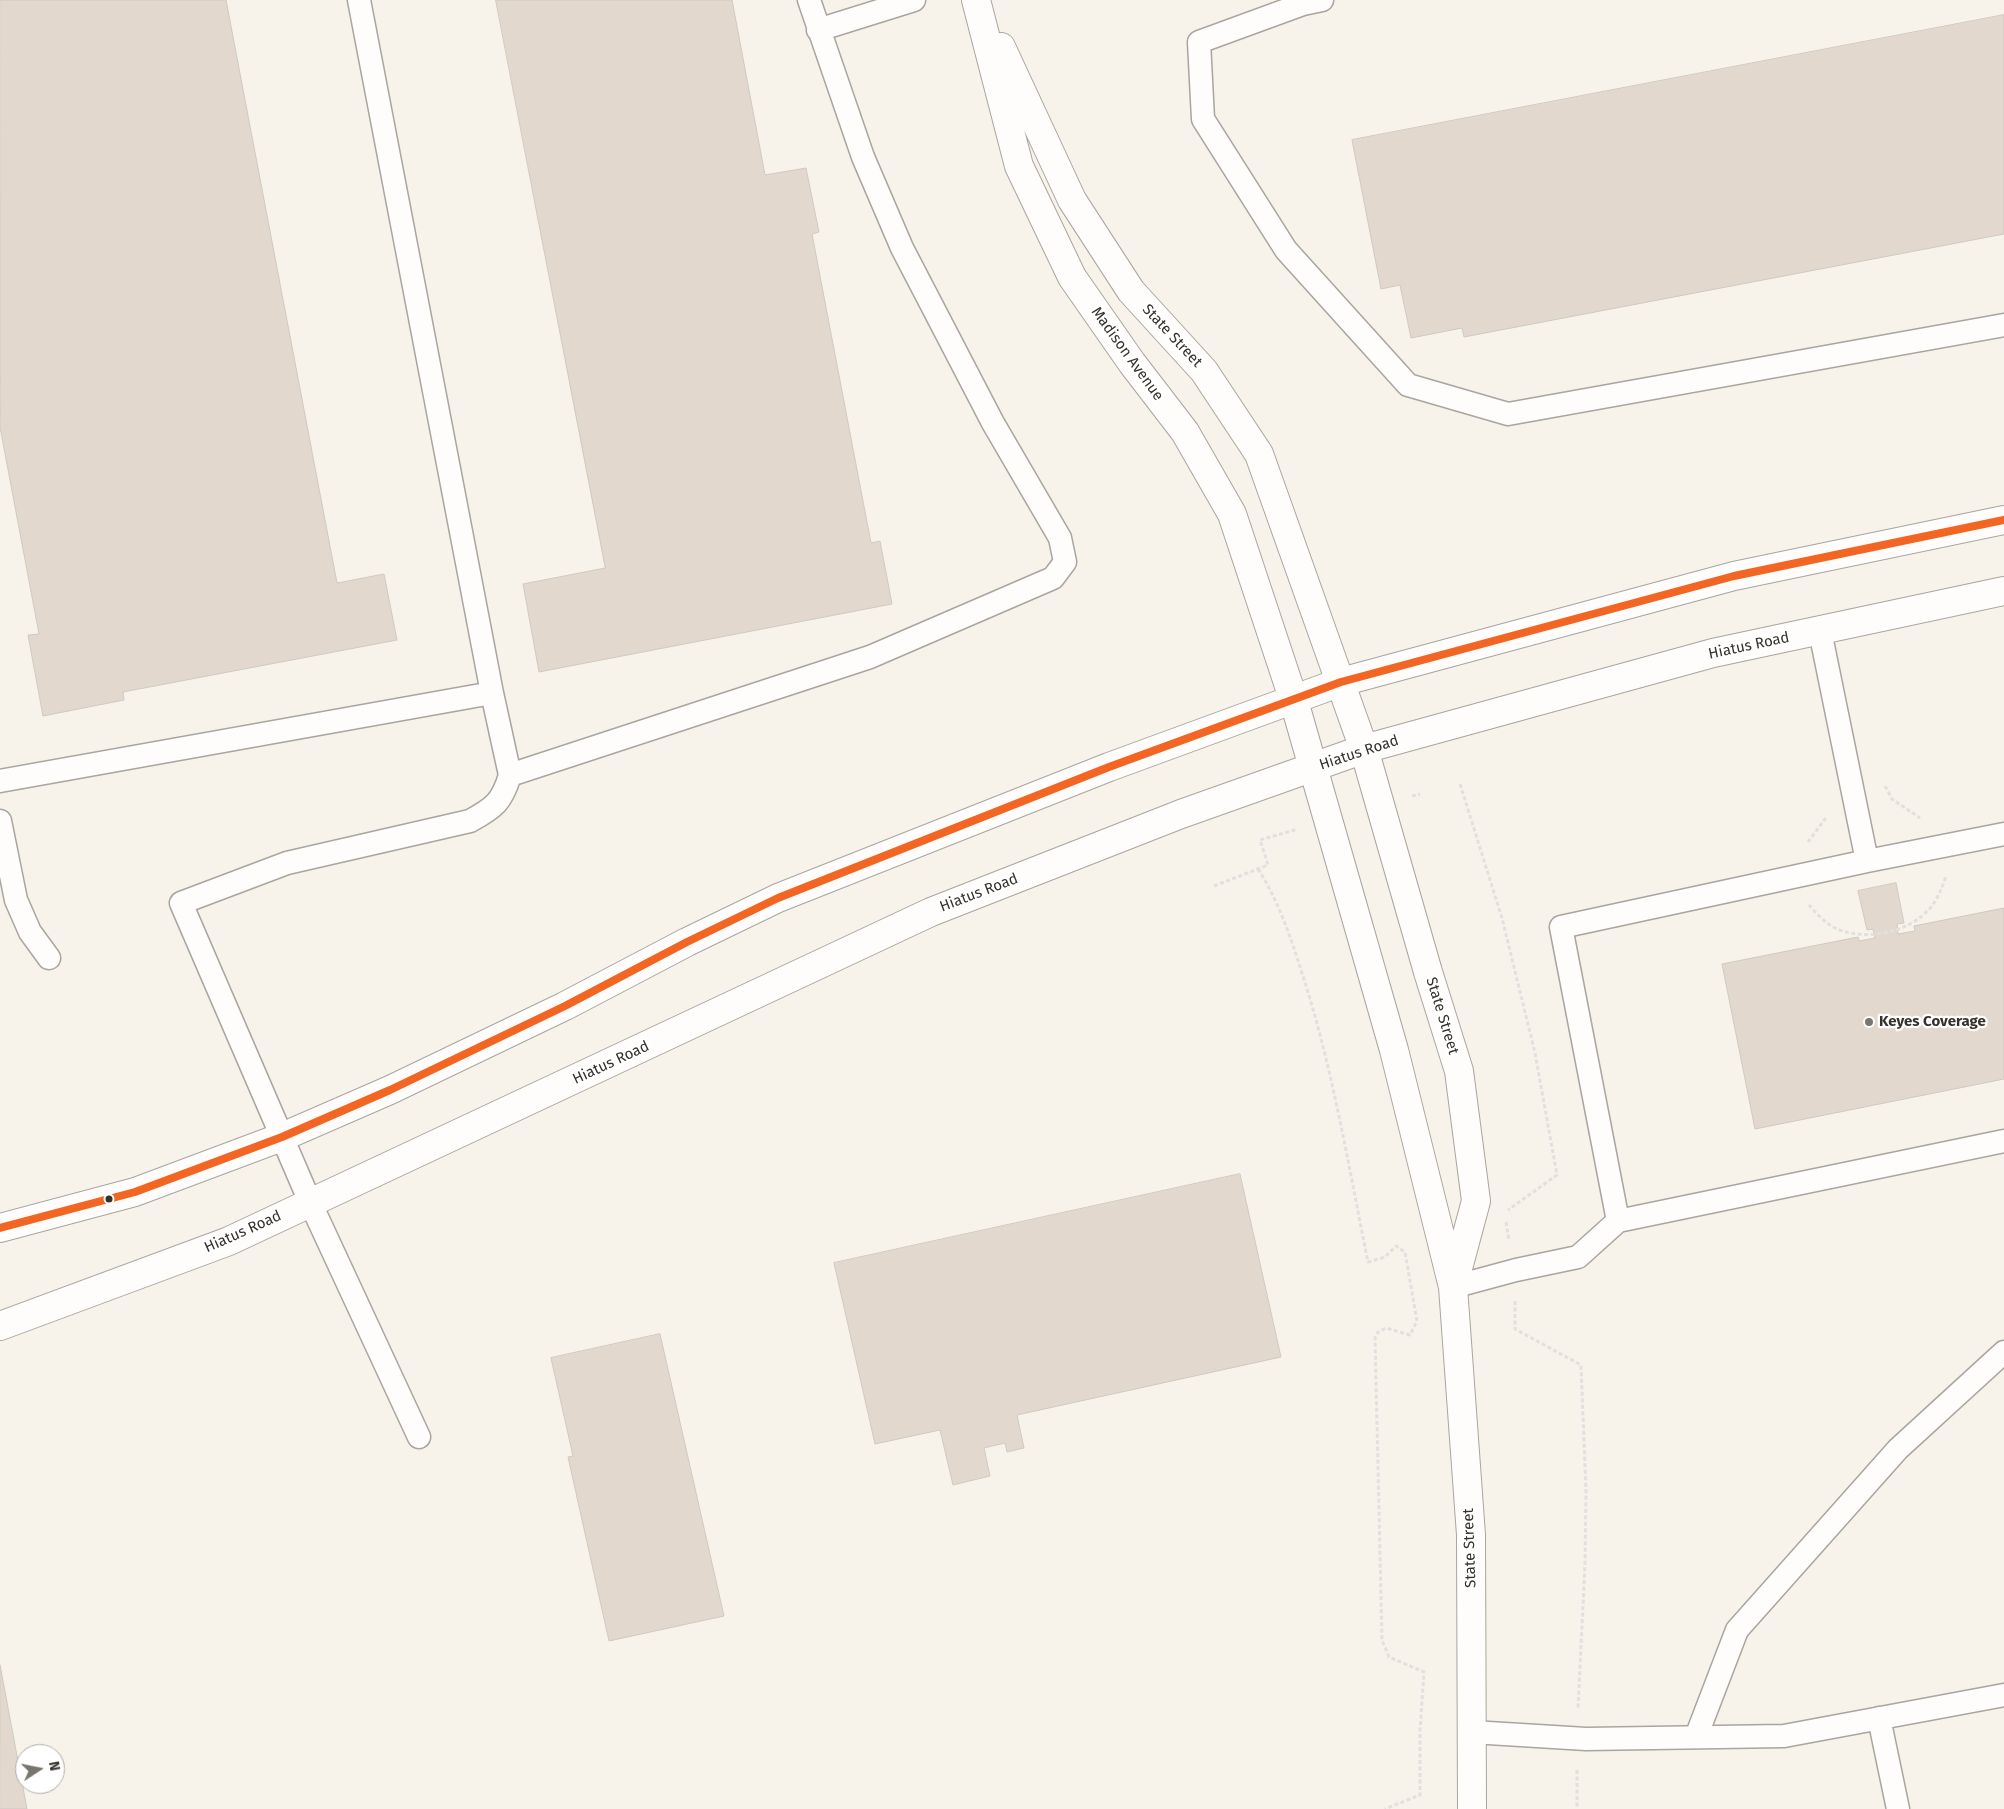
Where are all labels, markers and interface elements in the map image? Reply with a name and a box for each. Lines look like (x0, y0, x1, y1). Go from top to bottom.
street label: State Street (1138, 301, 1206, 371)
street label: Madison Avenue (1087, 304, 1167, 404)
street label: Hiatus Road (1707, 629, 1791, 663)
street label: Hiatus Road (1317, 732, 1401, 774)
street label: Hiatus Road (937, 870, 1021, 916)
street label: State Street (1422, 975, 1462, 1057)
place label: Keyes Coverage (1879, 1013, 1986, 1031)
marker: Keyes Coverage (1863, 1016, 1875, 1028)
street label: Hiatus Road (570, 1037, 652, 1089)
unlabelled marker (104, 1194, 114, 1204)
street label: Hiatus Road (202, 1207, 284, 1257)
street label: State Street (1460, 1508, 1480, 1588)
north arrow (15, 1744, 65, 1794)
text: N (45, 1760, 63, 1772)

